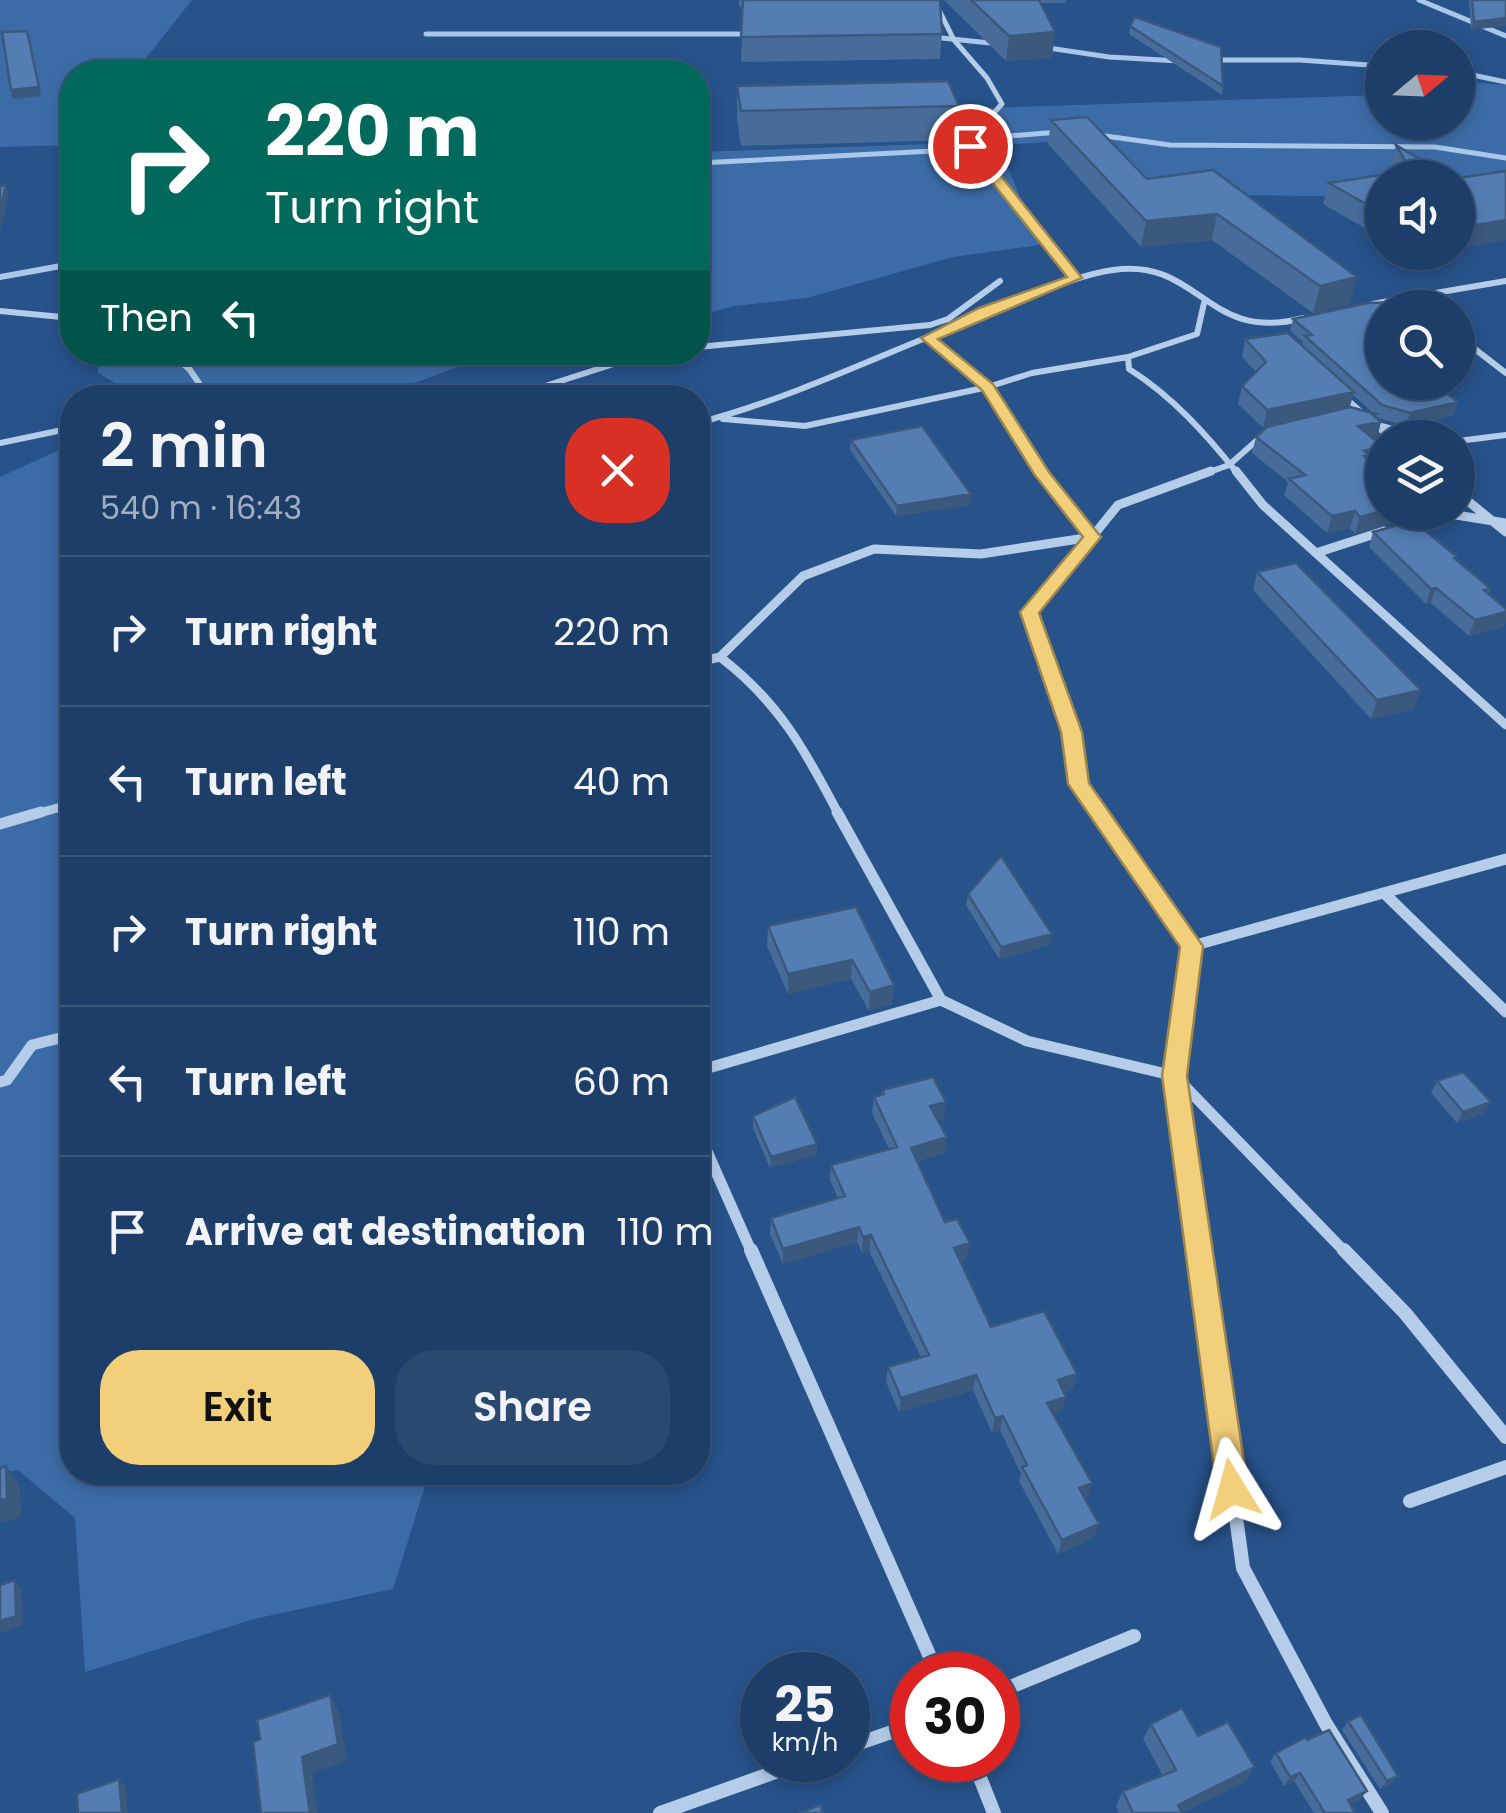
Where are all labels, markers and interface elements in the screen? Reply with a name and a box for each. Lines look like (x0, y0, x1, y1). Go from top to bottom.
north arrow (1365, 30, 1475, 140)
map controls (1365, 30, 1475, 530)
text: 220 m (265, 82, 480, 181)
icon: right (100, 100, 230, 230)
pin (928, 104, 1013, 189)
icon: arrive (943, 119, 998, 174)
button: sound (1365, 160, 1475, 270)
text: Turn right (265, 176, 479, 239)
icon: left (213, 290, 268, 345)
button: search (1365, 290, 1475, 400)
text: Then (100, 291, 193, 344)
text: 2 min (100, 404, 268, 488)
button: close (565, 418, 670, 523)
button: layers (1365, 420, 1475, 530)
text: 540 m · 16:43 (100, 485, 302, 530)
icon: right (100, 604, 155, 659)
text: Turn right (185, 605, 377, 658)
text: 220 m (553, 605, 670, 658)
icon: left (100, 754, 155, 809)
text: Turn left (185, 755, 347, 808)
text: 40 m (573, 755, 670, 808)
icon: right (100, 904, 155, 959)
text: Turn right (185, 905, 377, 958)
text: 110 m (573, 905, 670, 958)
icon: left (100, 1054, 155, 1109)
text: Turn left (185, 1055, 347, 1108)
text: 60 m (573, 1055, 670, 1108)
icon: arrive (100, 1204, 155, 1259)
text: Arrive at destination (185, 1205, 586, 1258)
text: 110 m (616, 1205, 714, 1258)
button: Exit (100, 1350, 375, 1465)
button: Share (395, 1350, 670, 1465)
position arrow (1180, 1437, 1284, 1541)
speed limit sign: 30 (890, 1652, 1020, 1782)
text: 25 (774, 1669, 836, 1740)
text: km/h (772, 1725, 838, 1760)

